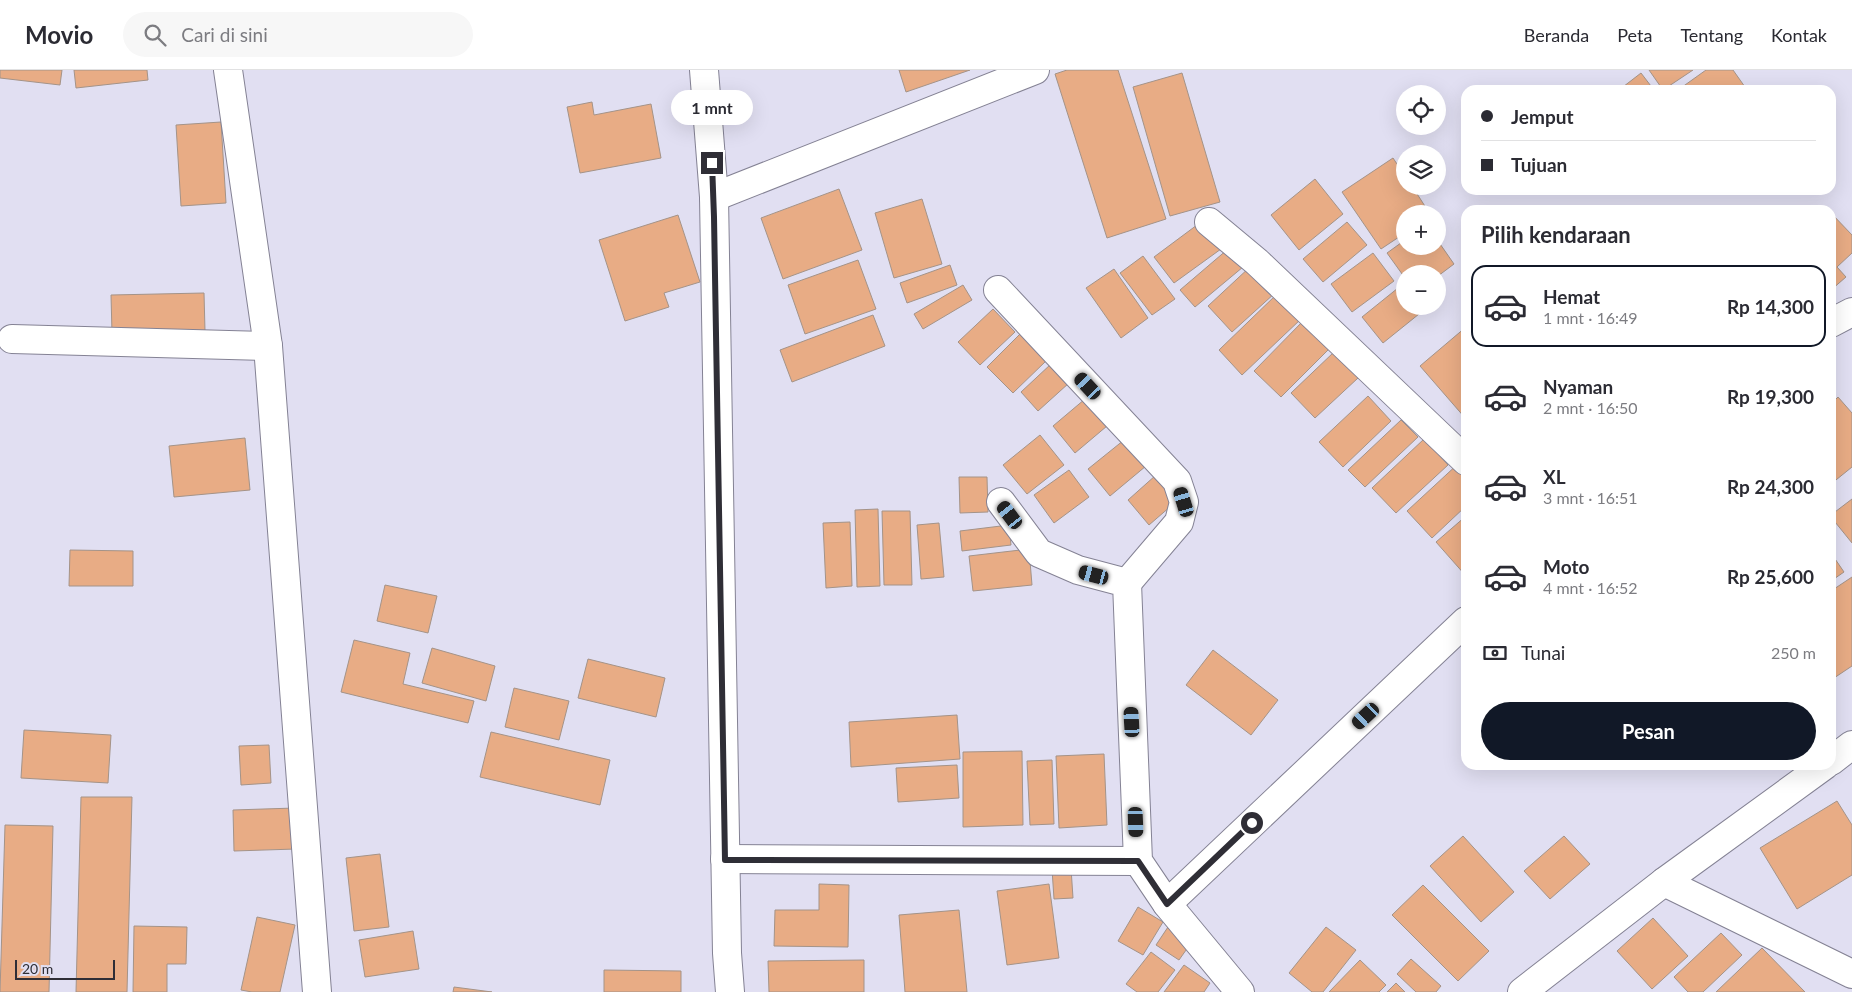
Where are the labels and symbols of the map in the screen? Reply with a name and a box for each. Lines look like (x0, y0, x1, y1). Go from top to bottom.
callout: 1 mnt (671, 91, 753, 126)
route end (701, 152, 723, 174)
car (1072, 370, 1103, 402)
car (1172, 485, 1195, 519)
car (994, 499, 1025, 531)
car (1077, 564, 1110, 586)
car (1349, 700, 1382, 732)
car (1123, 707, 1140, 737)
car (1127, 807, 1144, 837)
route start (1241, 812, 1263, 834)
scale bar (15, 957, 115, 980)

